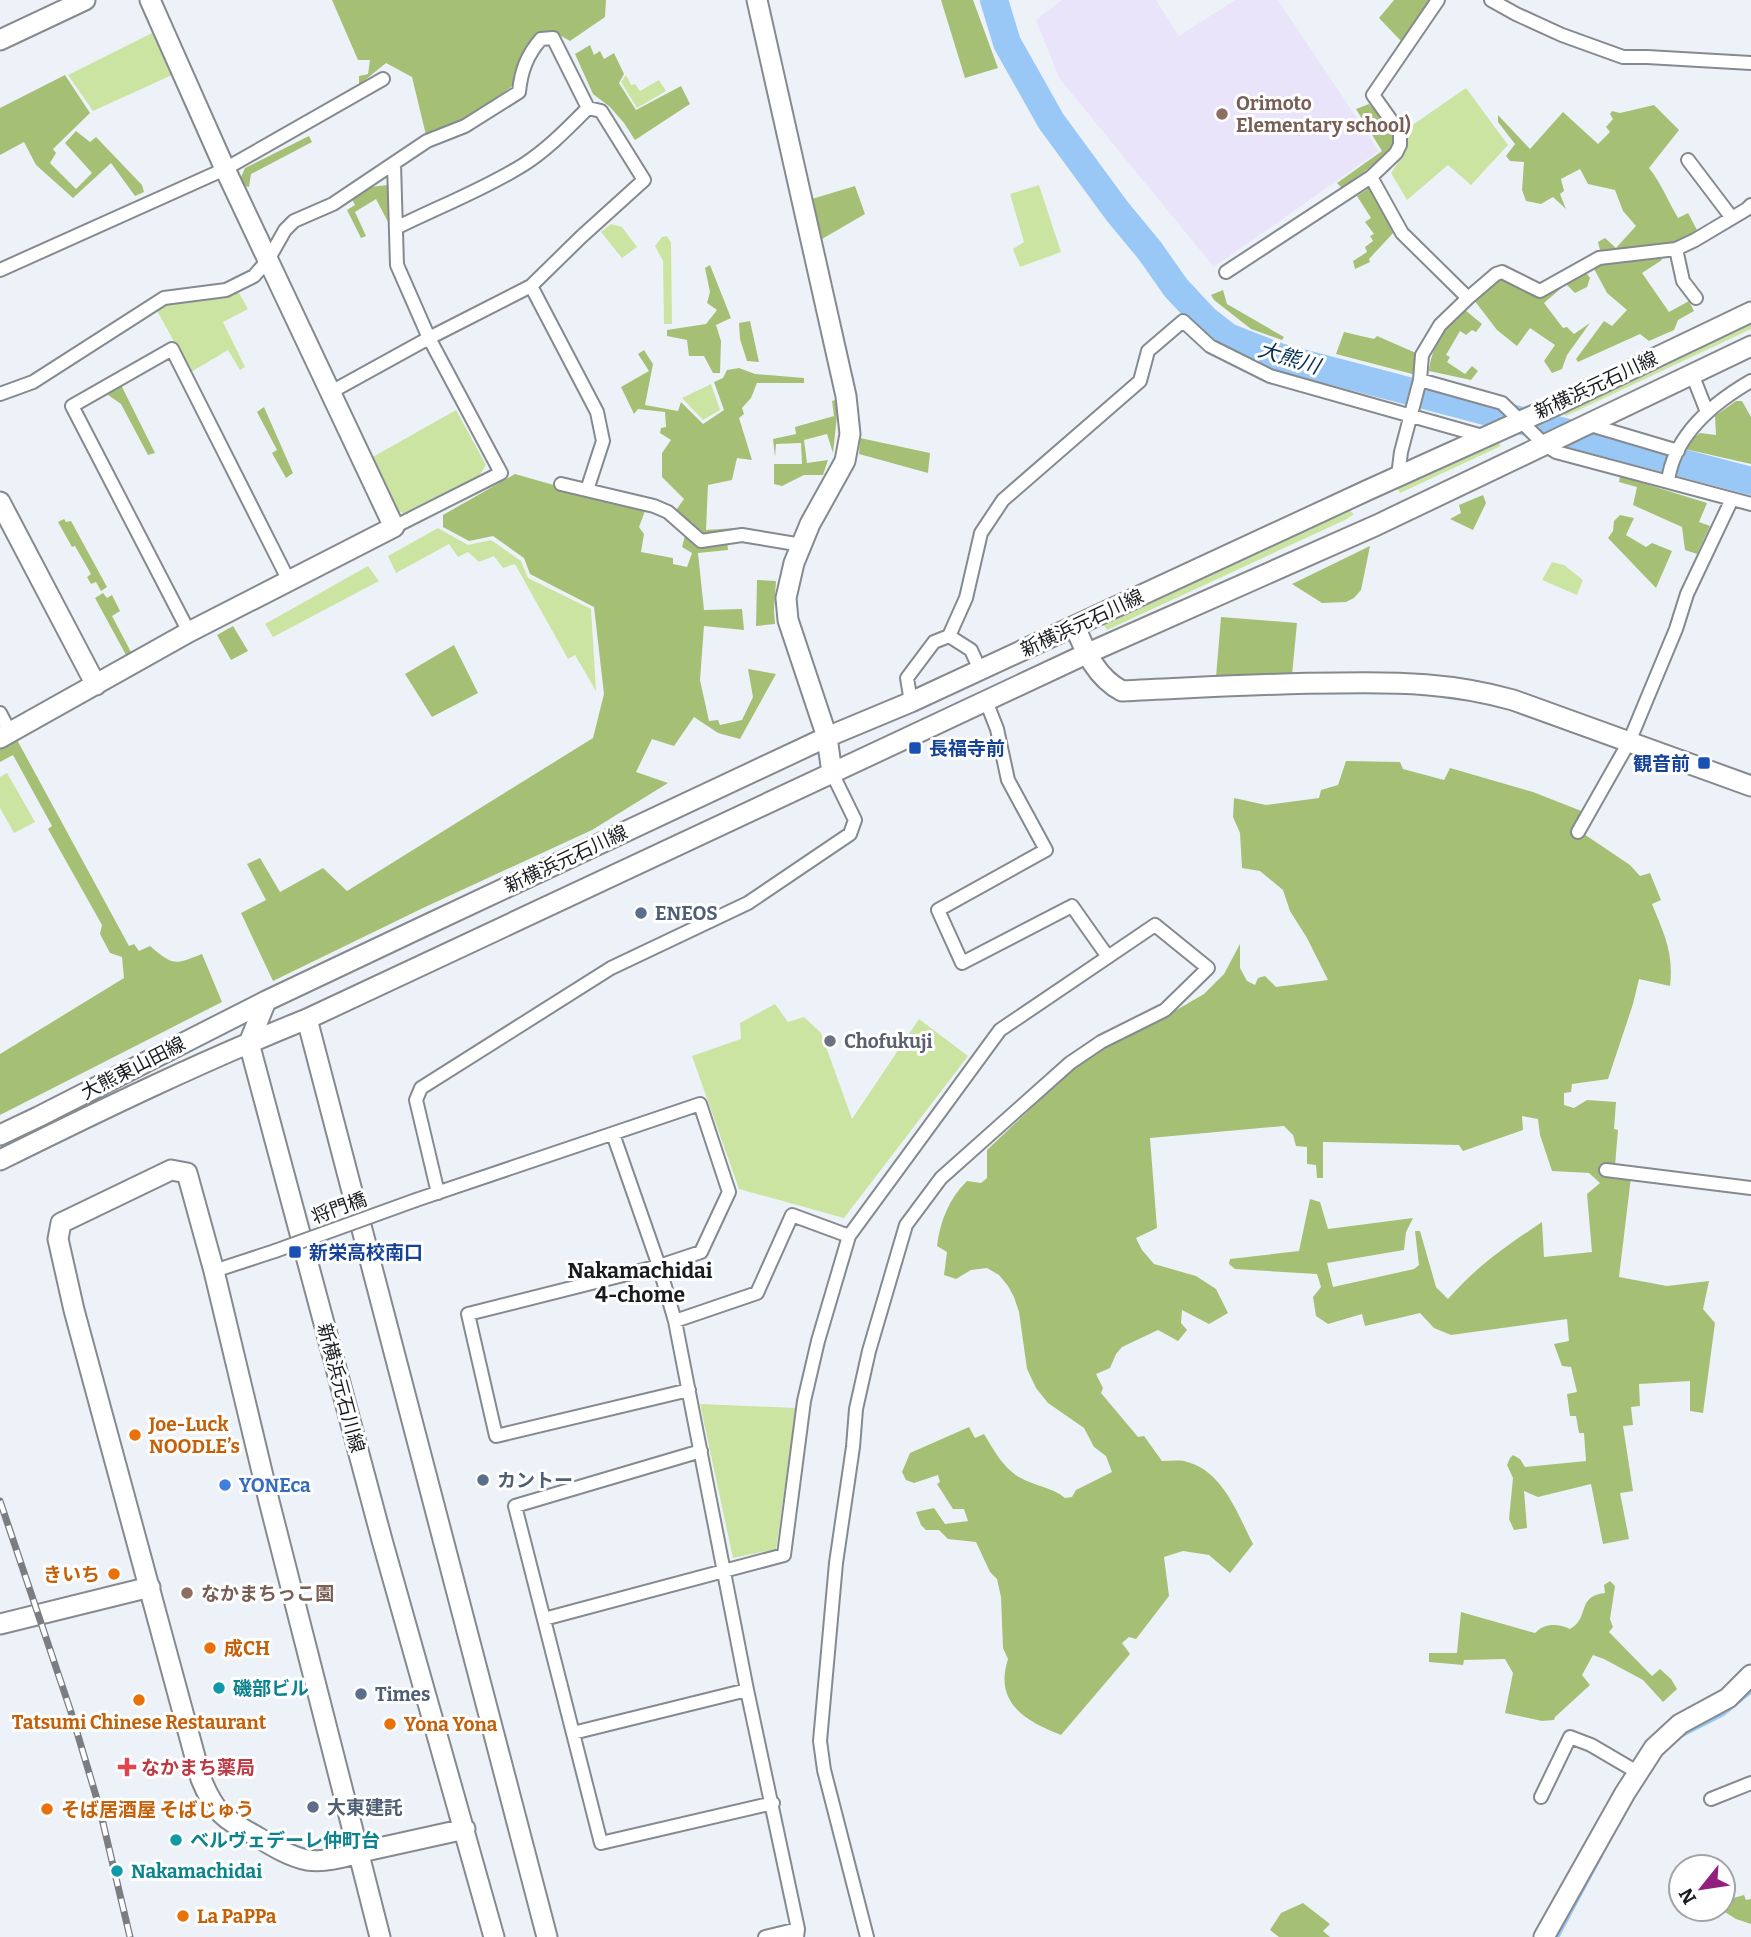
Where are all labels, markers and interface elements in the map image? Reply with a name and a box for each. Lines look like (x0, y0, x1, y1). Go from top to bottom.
place label: Orimoto Elementary school) (1236, 92, 1411, 137)
marker: Orimoto Elementary school) (1214, 106, 1230, 122)
water label: 大熊川 (1255, 336, 1325, 380)
street label: 新横浜元石川線 (1531, 346, 1661, 424)
street label: 新横浜元石川線 (1017, 584, 1147, 662)
place label: 長福寺前 (929, 737, 1005, 760)
marker: 長福寺前 (907, 740, 923, 756)
place label: 観音前 (1633, 752, 1690, 775)
marker: 観音前 (1696, 755, 1712, 771)
street label: 新横浜元石川線 (501, 820, 631, 898)
place label: ENEOS (655, 902, 718, 925)
marker: ENEOS (633, 905, 649, 921)
place label: Chofukuji (844, 1030, 933, 1053)
street label: 大熊東山田線 (77, 1032, 189, 1104)
marker: Chofukuji (822, 1033, 838, 1049)
street label: 将門橋 (308, 1187, 370, 1229)
place label: 新栄高校南口 (309, 1241, 423, 1264)
marker: 新栄高校南口 (287, 1244, 303, 1260)
district label: Nakamachidai 4-chome (568, 1258, 713, 1308)
street label: 新横浜元石川線 (313, 1321, 369, 1455)
place label: Joe-Luck NOODLE’s (148, 1413, 240, 1458)
marker: Joe-Luck NOODLE’s (127, 1427, 143, 1443)
place label: カントー (497, 1469, 573, 1492)
marker: カントー (475, 1472, 491, 1488)
place label: YONEca (239, 1474, 311, 1497)
marker: YONEca (217, 1477, 233, 1493)
place label: きいち (43, 1563, 100, 1586)
marker: きいち (106, 1566, 122, 1582)
place label: なかまちっこ園 (201, 1582, 334, 1605)
marker: なかまちっこ園 (179, 1585, 195, 1601)
place label: 成CH (224, 1637, 270, 1660)
marker: 成CH (202, 1640, 218, 1656)
place label: 磯部ビル (233, 1677, 309, 1700)
marker: 磯部ビル (211, 1680, 227, 1696)
place label: Times (375, 1683, 430, 1706)
marker: Times (353, 1686, 369, 1702)
marker: Tatsumi Chinese Restaurant (131, 1692, 147, 1708)
place label: Tatsumi Chinese Restaurant (12, 1711, 267, 1734)
place label: Yona Yona (404, 1713, 498, 1736)
marker: Yona Yona (382, 1716, 398, 1732)
place label: なかまち薬局 (141, 1756, 255, 1779)
marker: なかまち薬局 (119, 1759, 135, 1775)
place label: 大東建託 (327, 1796, 403, 1819)
place label: そば居酒屋 そばじゅう (61, 1798, 254, 1821)
marker: 大東建託 (305, 1799, 321, 1815)
marker: そば居酒屋 そばじゅう (39, 1801, 55, 1817)
place label: ベルヴェデーレ仲町台 (190, 1829, 380, 1852)
marker: ベルヴェデーレ仲町台 (168, 1832, 184, 1848)
north arrow (1667, 1853, 1737, 1923)
place label: Nakamachidai (131, 1860, 262, 1883)
marker: Nakamachidai (109, 1863, 125, 1879)
text: N (1674, 1884, 1701, 1908)
place label: La PaPPa (197, 1905, 277, 1928)
marker: La PaPPa (175, 1908, 191, 1924)

